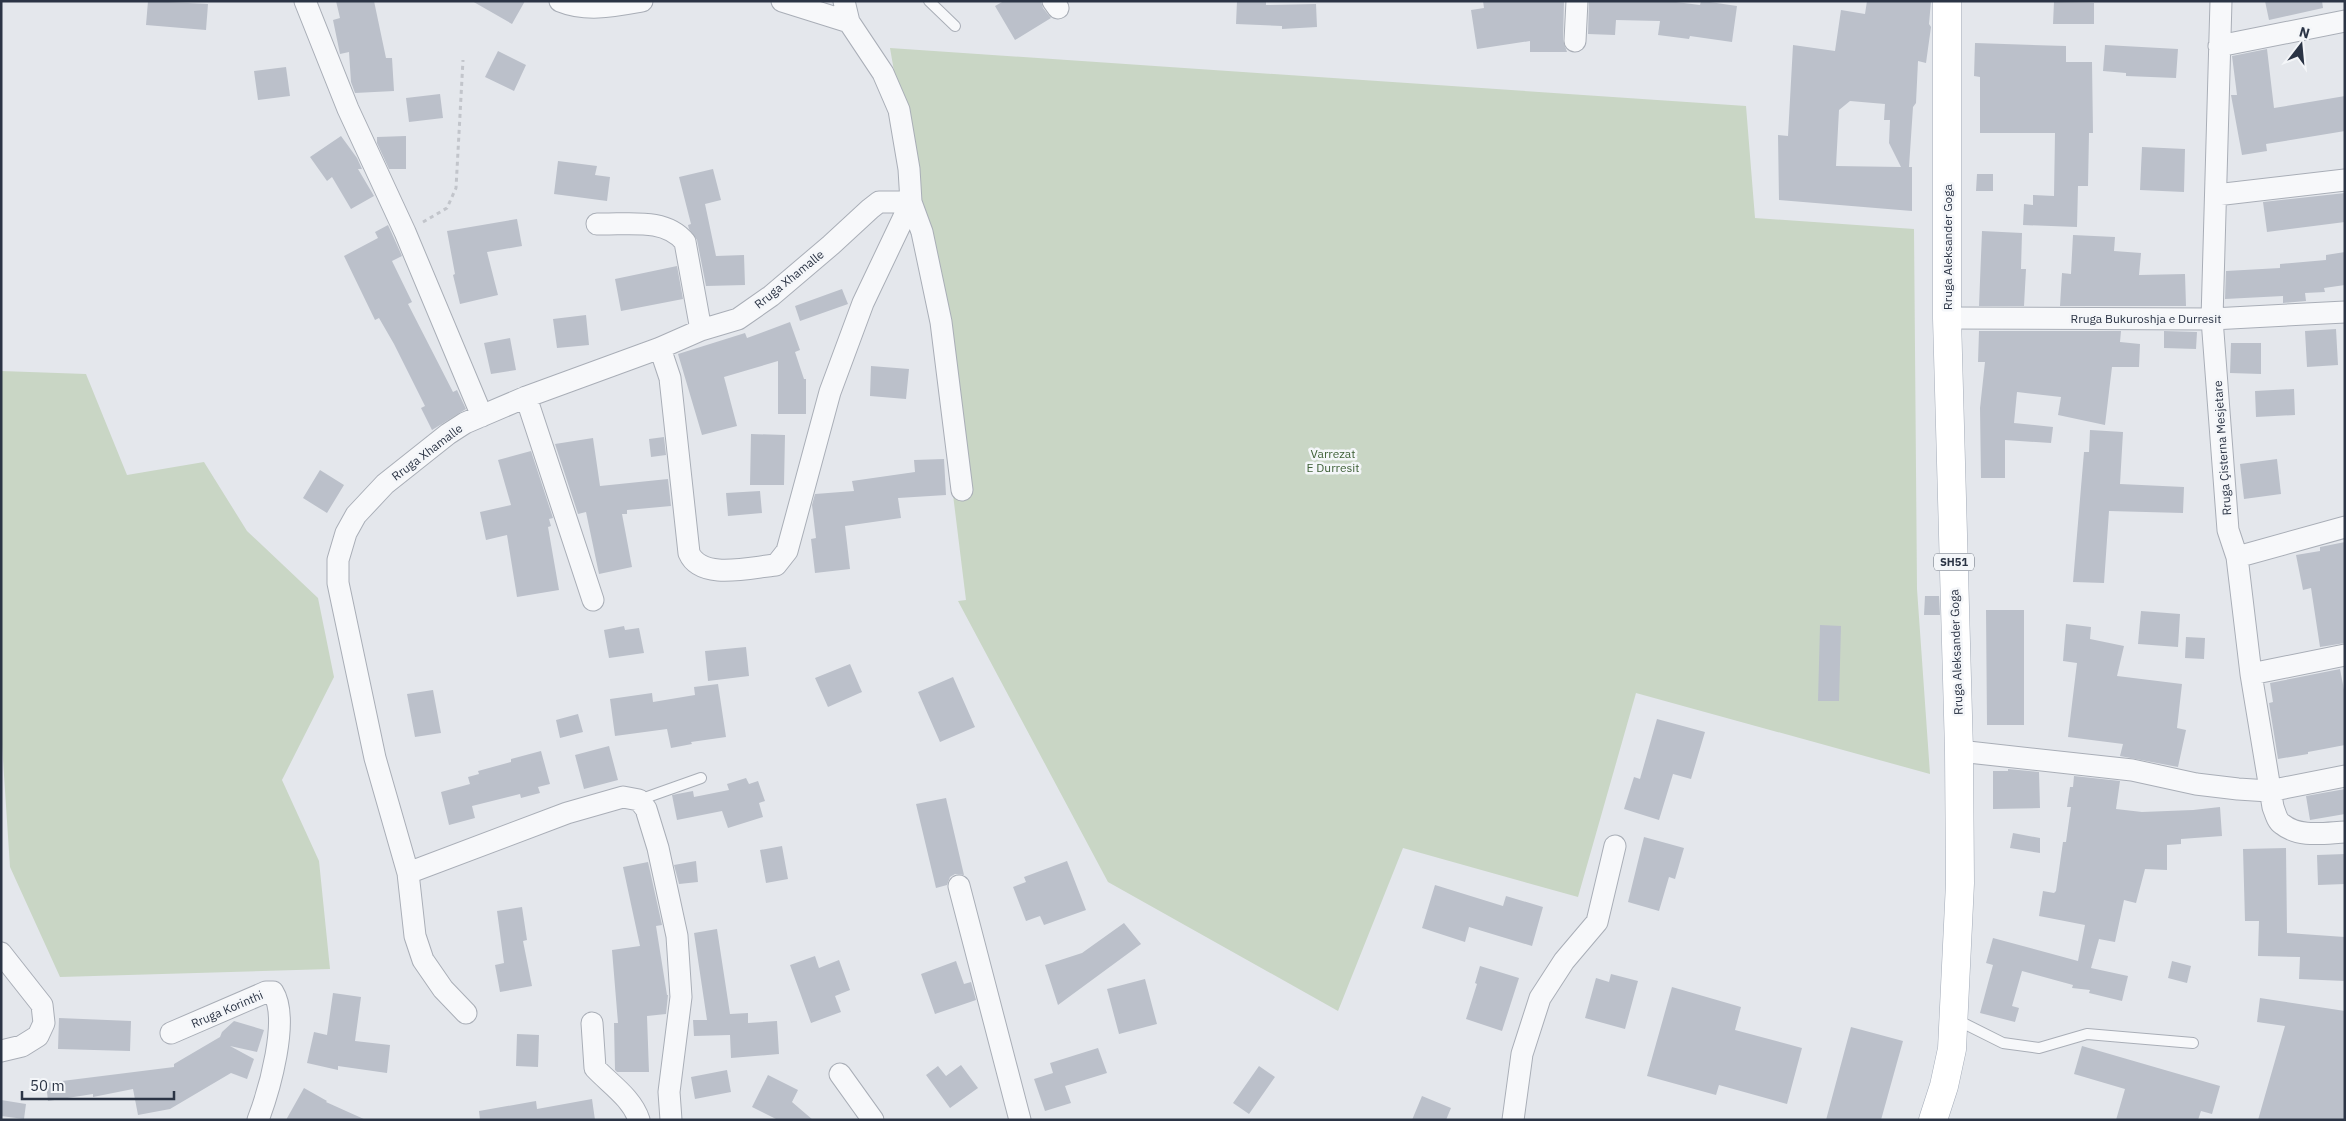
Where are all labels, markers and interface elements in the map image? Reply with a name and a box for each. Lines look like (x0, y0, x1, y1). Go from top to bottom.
north arrow (2276, 20, 2326, 70)
text: N (2297, 22, 2312, 43)
street label: Rruga Aleksander Goga (1940, 184, 1955, 310)
street label: Rruga Xhamalle (751, 246, 827, 312)
street label: Rruga Bukuroshja e Durresit (2071, 311, 2221, 326)
street label: Rruga Çisterna Mesjetare (2210, 380, 2234, 516)
street label: Rruga Xhamalle (389, 420, 466, 484)
park label: Varrezat E Durresit (1306, 446, 1360, 475)
road number: SH51 (1934, 554, 1974, 570)
street label: Rruga Aleksander Goga (1946, 588, 1966, 715)
street label: Rruga Korinthi (189, 987, 265, 1031)
scale bar (22, 1068, 175, 1100)
text: 50 m (30, 1076, 65, 1095)

